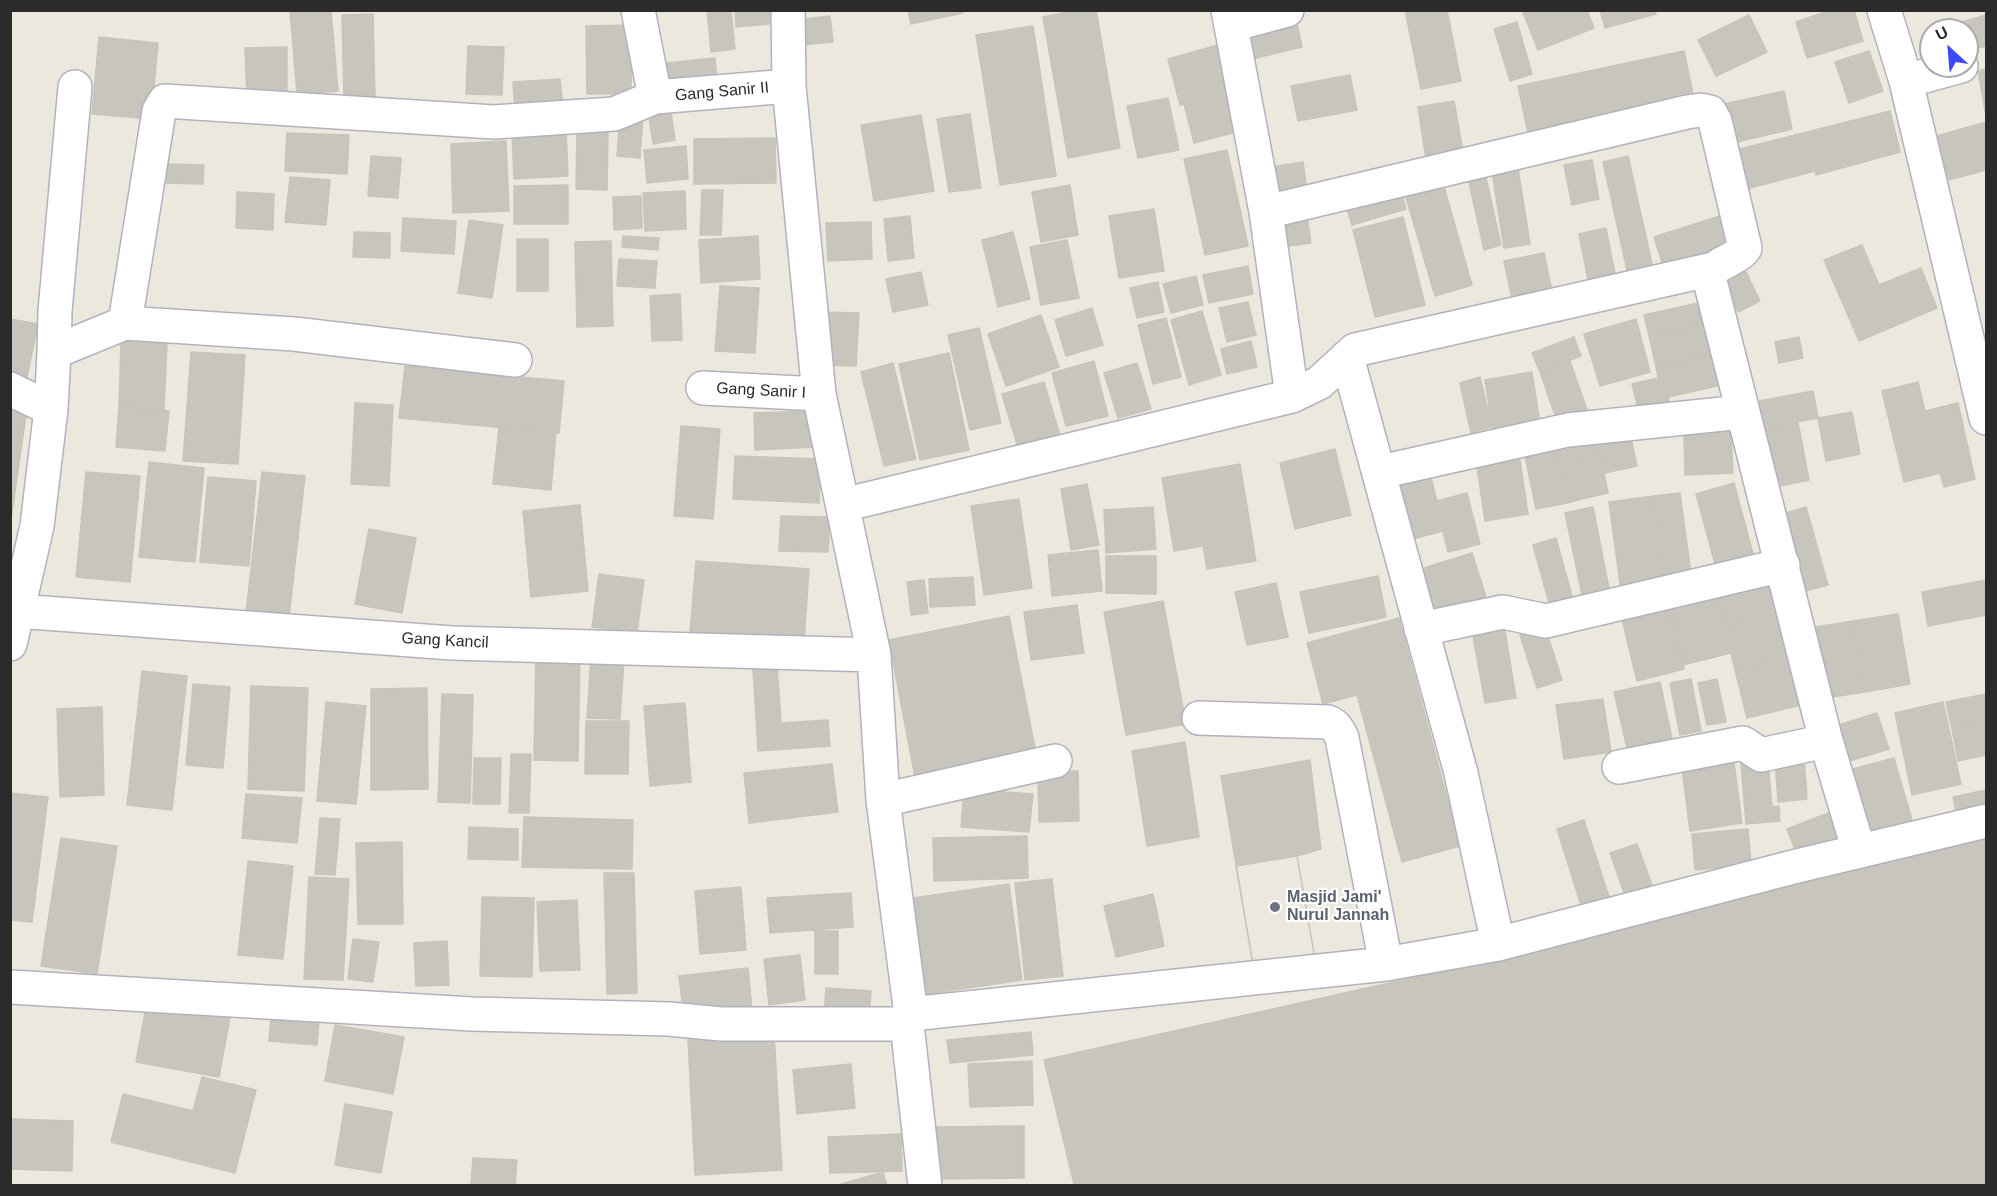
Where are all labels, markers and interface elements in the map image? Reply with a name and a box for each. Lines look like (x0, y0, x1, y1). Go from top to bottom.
north arrow (1919, 18, 1979, 78)
text: U (1933, 23, 1951, 43)
street label: Gang Sanir II (674, 78, 770, 106)
street label: Gang Sanir I (716, 379, 806, 403)
street label: Gang Kancil (401, 629, 489, 653)
place label: Masjid Jami' Nurul Jannah (1287, 888, 1389, 926)
marker: Masjid Jami' Nurul Jannah (1268, 900, 1282, 914)

